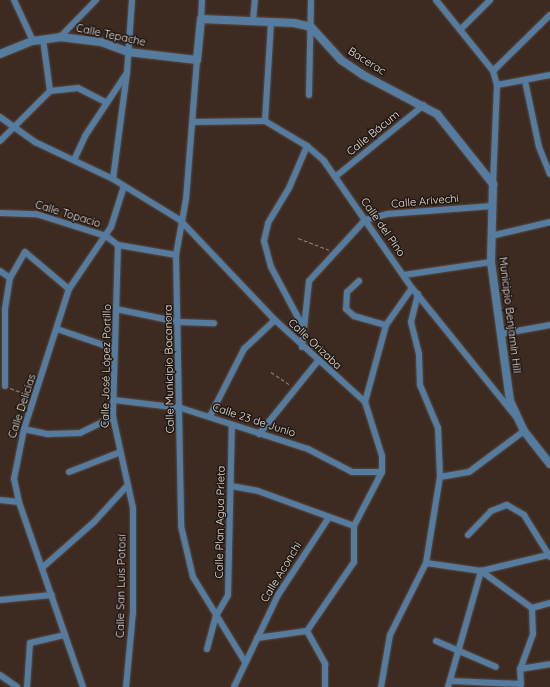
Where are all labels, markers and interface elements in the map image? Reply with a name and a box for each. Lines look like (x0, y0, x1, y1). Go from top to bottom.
street label: Calle Tepache (75, 21, 147, 49)
street label: Bacerac (346, 44, 388, 78)
street label: Calle Bácum (344, 108, 402, 158)
street label: Calle Arivechi (391, 191, 459, 211)
street label: Calle del Pino (358, 195, 408, 259)
street label: Calle Topacio (34, 198, 102, 230)
street label: Municipio Benjamín Hill (496, 256, 524, 374)
street label: Calle José López Portillo (98, 304, 114, 428)
street label: Calle Municipio Bacanora (161, 305, 177, 433)
street label: Calle Orizaba (286, 316, 344, 372)
street label: Calle Delicias (5, 372, 39, 440)
street label: Calle 23 de Junio (211, 400, 297, 440)
street label: Calle Plan Agua Prieta (212, 466, 228, 578)
street label: Calle San Luis Potosí (113, 534, 129, 638)
street label: Calle Aconchi (258, 539, 304, 605)

